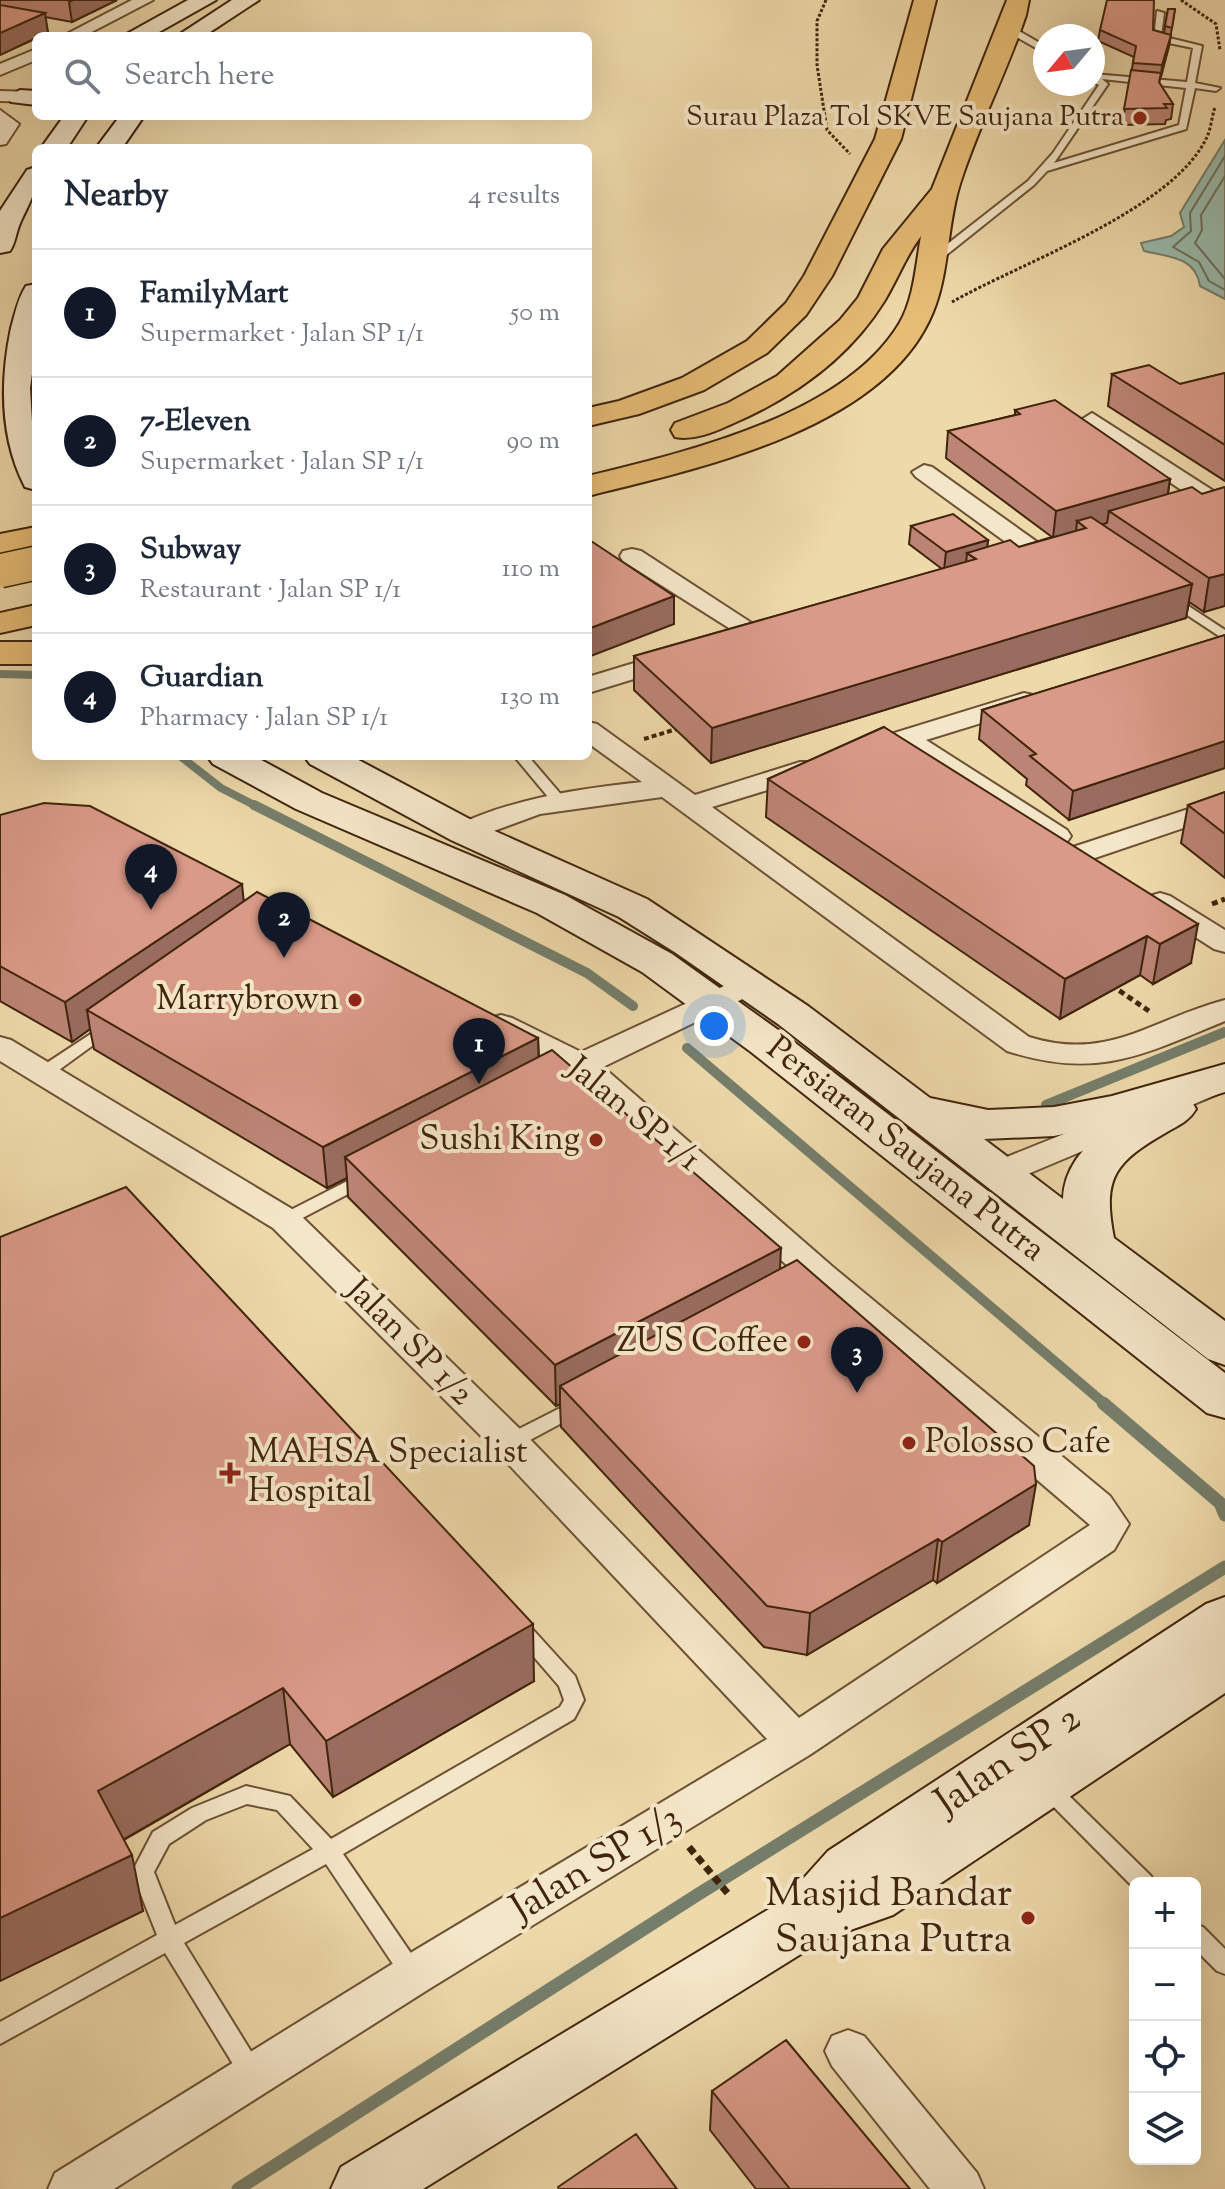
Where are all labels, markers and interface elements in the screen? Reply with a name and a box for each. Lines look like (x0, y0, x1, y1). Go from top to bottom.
north arrow (1033, 24, 1105, 96)
search box (32, 32, 592, 120)
icon: search (60, 54, 104, 98)
text: Search here (124, 55, 274, 98)
place label: Surau Plaza Tol SKVE Saujana Putra (686, 98, 1124, 138)
marker: Surau Plaza Tol SKVE Saujana Putra (1131, 109, 1149, 127)
text: Nearby (64, 172, 169, 221)
text: 4 results (468, 178, 560, 215)
text: FamilyMart (140, 273, 288, 316)
text: 1 (86, 295, 94, 332)
text: 50 m (510, 295, 560, 332)
text: Supermarket · Jalan SP 1/1 (140, 316, 424, 353)
text: 7-Eleven (140, 401, 251, 444)
text: 2 (84, 423, 96, 460)
text: 90 m (507, 423, 560, 460)
text: Supermarket · Jalan SP 1/1 (140, 444, 424, 481)
text: Subway (140, 529, 241, 572)
text: 3 (85, 551, 95, 588)
text: 110 m (502, 551, 560, 588)
text: Restaurant · Jalan SP 1/1 (140, 572, 401, 609)
text: Guardian (140, 657, 264, 700)
text: 4 (83, 679, 97, 716)
text: 130 m (500, 679, 560, 716)
text: Pharmacy · Jalan SP 1/1 (140, 700, 388, 737)
pin: 4 (125, 844, 177, 910)
pin: 2 (258, 892, 310, 958)
place label: Marrybrown (156, 976, 339, 1025)
marker: Marrybrown (346, 991, 364, 1009)
your location (694, 1006, 734, 1046)
pin: 1 (453, 1018, 505, 1084)
street label: Persiaran Saujana Putra (755, 1025, 1055, 1275)
street label: Jalan SP 1/1 (554, 1044, 710, 1184)
place label: Sushi King (419, 1116, 580, 1165)
marker: Sushi King (587, 1131, 605, 1149)
street label: Jalan SP 1/2 (332, 1266, 484, 1418)
place label: ZUS Coffee (617, 1318, 788, 1367)
pin: 3 (831, 1327, 883, 1393)
marker: ZUS Coffee (795, 1333, 813, 1351)
place label: Polosso Cafe (925, 1419, 1111, 1468)
place label: MAHSA Specialist Hospital (248, 1429, 528, 1517)
marker: Polosso Cafe (900, 1434, 918, 1452)
marker: MAHSA Specialist Hospital (219, 1462, 241, 1484)
street label: Jalan SP 2 (923, 1692, 1094, 1833)
street label: Jalan SP 1/3 (499, 1792, 693, 1939)
place label: Masjid Bandar Saujana Putra (765, 1867, 1012, 1970)
map controls (1129, 1877, 1201, 2165)
button: + (1129, 1877, 1201, 1949)
marker: Masjid Bandar Saujana Putra (1019, 1909, 1037, 1927)
button: − (1129, 1949, 1201, 2021)
button: locate (1129, 2021, 1201, 2093)
button: layers (1129, 2093, 1201, 2165)

